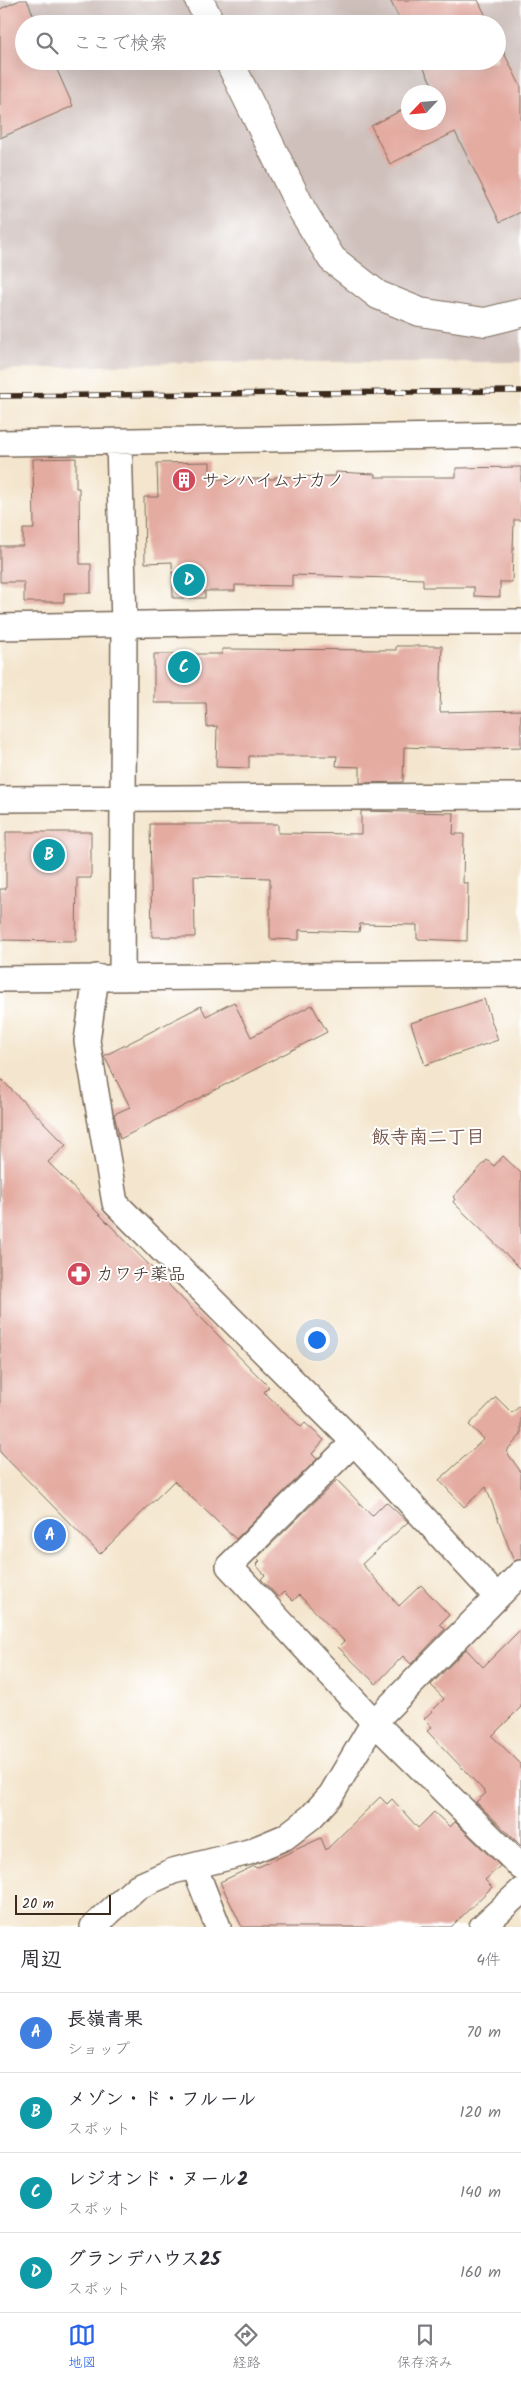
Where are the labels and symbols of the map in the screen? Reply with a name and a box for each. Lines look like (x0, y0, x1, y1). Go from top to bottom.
north arrow (401, 85, 446, 130)
building icon: サンハイムナカノ (171, 467, 197, 493)
place label: サンハイムナカノ (202, 467, 345, 496)
pin: D (173, 561, 205, 599)
pin: C (168, 648, 200, 686)
pin: B (33, 836, 65, 874)
district label: 飯寺南二丁目 (371, 1123, 485, 1153)
pharmacy icon: カワチ薬品 (66, 1261, 92, 1287)
place label: カワチ薬品 (96, 1261, 186, 1290)
your location (304, 1327, 330, 1353)
pin: A (34, 1516, 66, 1554)
scale bar (15, 1892, 111, 1915)

